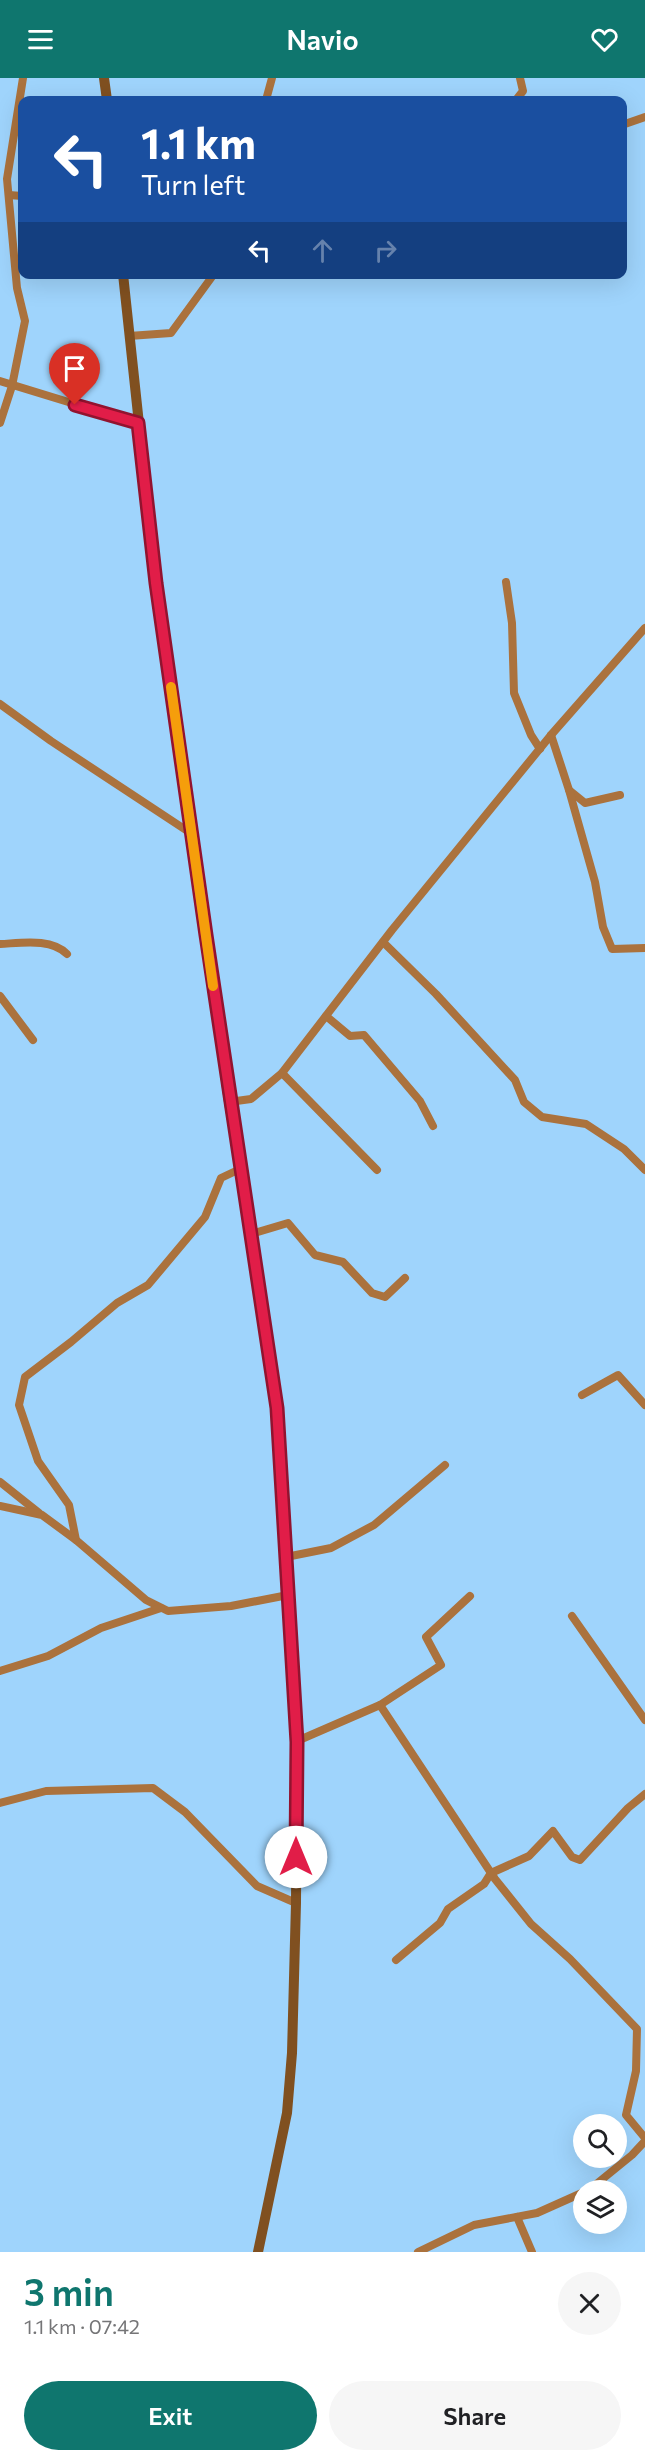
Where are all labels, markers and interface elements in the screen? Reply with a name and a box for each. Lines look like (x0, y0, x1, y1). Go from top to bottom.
icon: menu (24, 23, 57, 56)
text: Navio (286, 23, 359, 56)
icon: heart (588, 23, 621, 56)
text: 1.1 km (141, 116, 256, 168)
icon: left (42, 120, 120, 198)
text: Turn left (141, 168, 245, 201)
icon: left (243, 234, 276, 267)
icon: ahead (306, 234, 339, 267)
icon: right (369, 234, 402, 267)
pin (49, 343, 100, 405)
icon: arrive (58, 352, 91, 385)
position arrow (264, 1825, 328, 1889)
map controls (573, 2114, 627, 2234)
button: search (573, 2114, 627, 2168)
button: layers (573, 2180, 627, 2234)
text: 3 min (24, 2269, 114, 2313)
button: close (558, 2272, 621, 2335)
text: 1.1 km · 07:42 (24, 2314, 140, 2338)
button: Exit (24, 2381, 317, 2450)
button: Share (329, 2381, 621, 2450)

